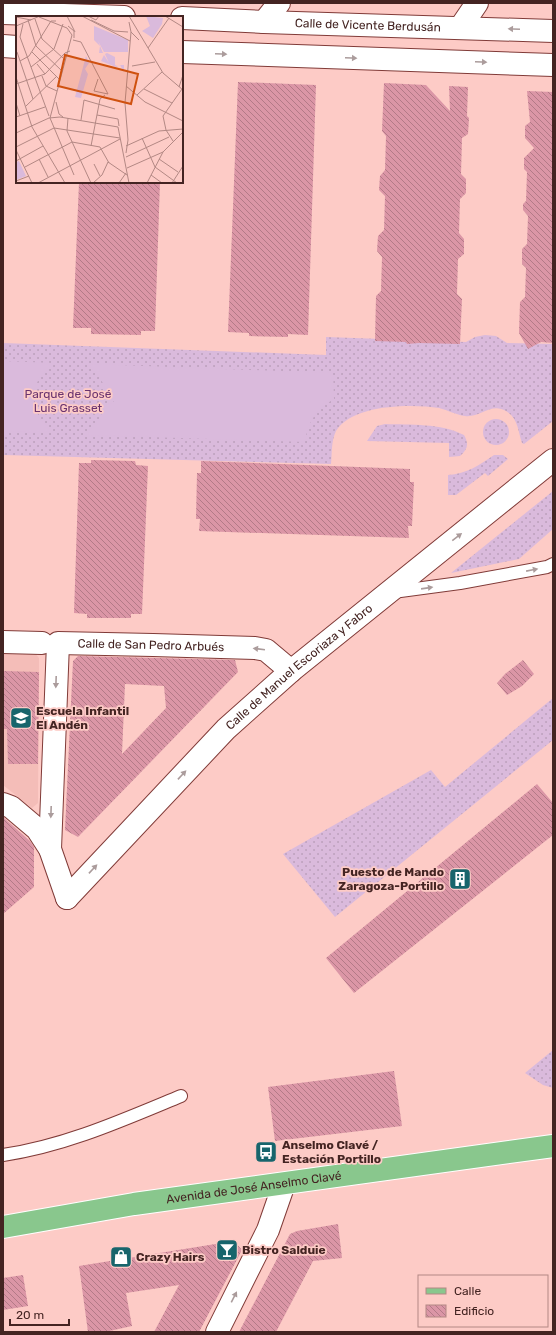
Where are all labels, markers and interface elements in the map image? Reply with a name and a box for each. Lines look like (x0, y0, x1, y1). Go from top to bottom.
inset map (16, 16, 183, 183)
street label: Calle de Vicente Berdusán (295, 16, 441, 35)
one-way arrow (508, 26, 520, 33)
one-way arrow (215, 50, 227, 57)
one-way arrow (345, 55, 358, 61)
one-way arrow (475, 59, 487, 66)
park label: Parque de José Luis Grasset (25, 387, 112, 415)
one-way arrow (451, 532, 462, 541)
one-way arrow (526, 566, 538, 572)
one-way arrow (421, 585, 433, 591)
street label: Calle de Manuel Escoriaza y Fabro (223, 601, 375, 733)
street label: Calle de San Pedro Arbués (78, 636, 224, 654)
one-way arrow (253, 646, 265, 652)
one-way arrow (53, 676, 59, 689)
place label: Escuela Infantil El Andén (36, 704, 129, 732)
school or university icon: Escuela Infantil El Andén (8, 705, 34, 731)
one-way arrow (178, 770, 187, 780)
one-way arrow (48, 806, 54, 819)
one-way arrow (89, 864, 98, 874)
place label: Puesto de Mando Zaragoza-Portillo (338, 865, 444, 893)
building icon: Puesto de Mando Zaragoza-Portillo (447, 866, 473, 892)
place label: Anselmo Clavé / Estación Portillo (282, 1138, 381, 1166)
bus stop icon: Anselmo Clavé / Estación Portillo (253, 1139, 279, 1165)
street label: Avenida de José Anselmo Clavé (165, 1168, 343, 1206)
bar icon: Bistro Salduie (214, 1237, 240, 1263)
place label: Bistro Salduie (242, 1243, 326, 1257)
shop icon: Crazy Hairs (108, 1244, 134, 1270)
place label: Crazy Hairs (136, 1250, 205, 1264)
legend (418, 1275, 548, 1327)
text: Calle (454, 1284, 481, 1298)
one-way arrow (231, 1291, 237, 1303)
scale bar (10, 1301, 69, 1327)
text: Edificio (454, 1304, 494, 1318)
text: 20 m (16, 1308, 44, 1322)

